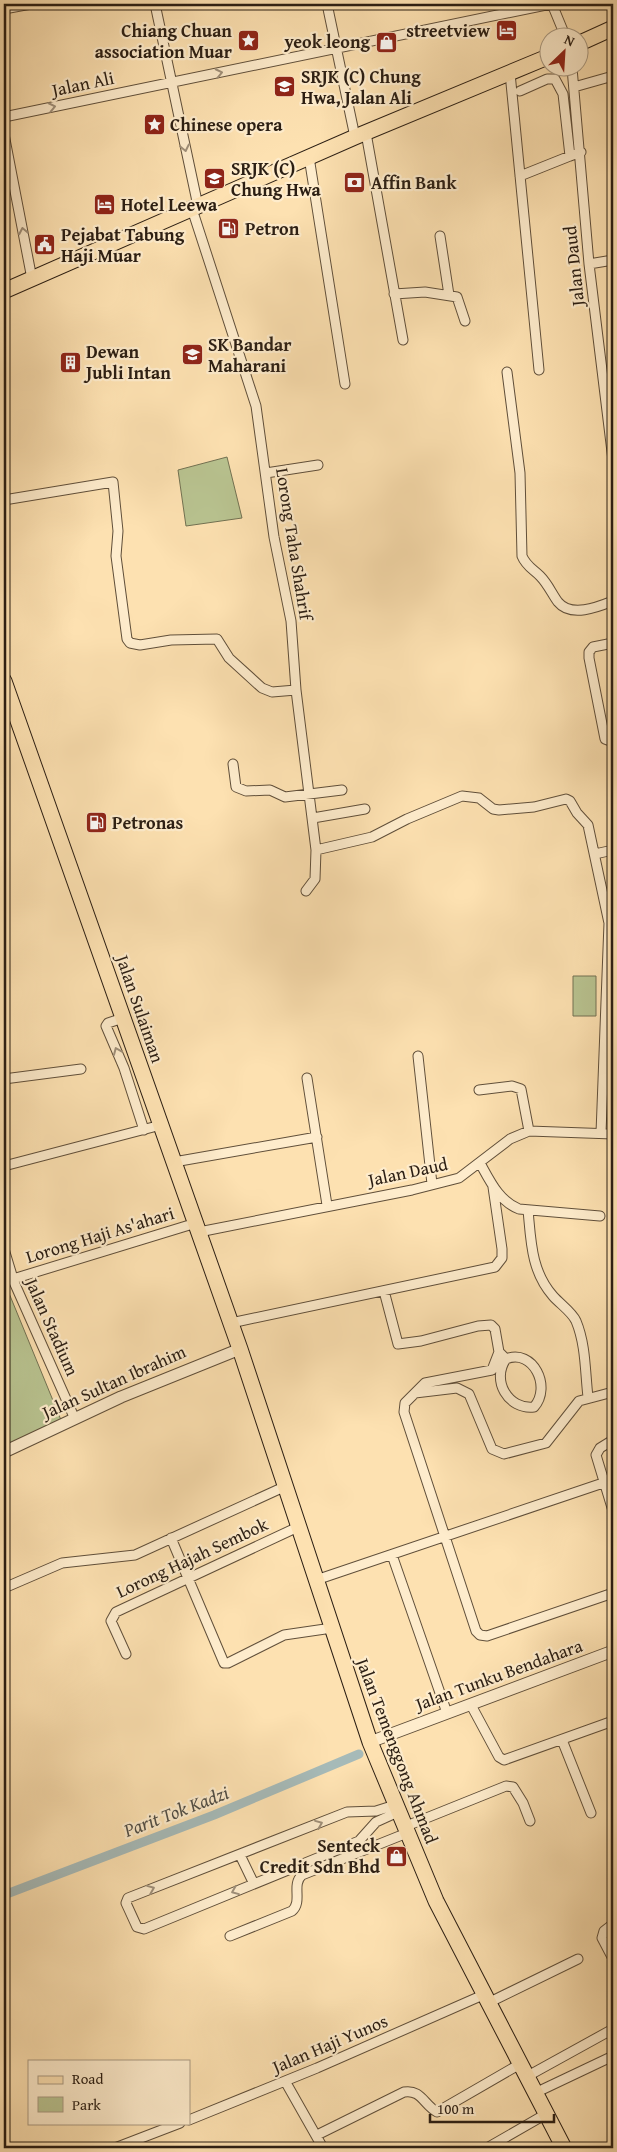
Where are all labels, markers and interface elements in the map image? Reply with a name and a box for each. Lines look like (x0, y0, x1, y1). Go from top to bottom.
place label: Chiang Chuan association Muar (95, 17, 233, 65)
place label: streetview (406, 17, 490, 44)
hotel icon: streetview (494, 19, 518, 43)
place label: yeok leong (283, 28, 371, 55)
north arrow (540, 28, 590, 78)
place icon: Chiang Chuan association Muar (236, 29, 260, 53)
text: N (561, 29, 579, 52)
shop icon: yeok leong (374, 30, 398, 54)
place label: SRJK (C) Chung Hwa, Jalan Ali (301, 63, 421, 111)
street label: Jalan Ali (47, 64, 116, 104)
one-way arrow (215, 68, 224, 79)
school or university icon: SRJK (C) Chung Hwa, Jalan Ali (273, 75, 297, 99)
one-way arrow (47, 103, 56, 113)
place label: Chinese opera (170, 111, 283, 138)
place icon: Chinese opera (142, 113, 166, 137)
one-way arrow (180, 143, 190, 152)
place label: SRJK (C) Chung Hwa (231, 155, 321, 203)
school or university icon: SRJK (C) Chung Hwa (203, 167, 227, 191)
place label: Affin Bank (371, 169, 457, 196)
bank icon: Affin Bank (343, 171, 367, 195)
place label: Hotel Leewa (121, 191, 218, 218)
hotel icon: Hotel Leewa (93, 193, 117, 217)
place label: Petron (245, 215, 300, 242)
fuel station icon: Petron (217, 217, 241, 241)
place label: Pejabat Tabung Haji Muar (61, 221, 185, 269)
street label: Jalan Daud (556, 224, 591, 310)
one-way arrow (18, 226, 28, 235)
public building icon: Pejabat Tabung Haji Muar (33, 233, 57, 257)
place label: SK Bandar Maharani (208, 331, 292, 379)
place label: Dewan Jubli Intan (83, 338, 171, 386)
school or university icon: SK Bandar Maharani (180, 343, 204, 367)
building icon: Dewan Jubli Intan (58, 350, 82, 374)
street label: Lorong Taha Shahrif (269, 466, 320, 624)
place label: Petronas (112, 809, 184, 836)
fuel station icon: Petronas (84, 811, 108, 835)
street label: Jalan Sulaiman (109, 949, 172, 1066)
one-way arrow (112, 1047, 122, 1055)
street label: Jalan Daud (364, 1150, 450, 1194)
street label: Lorong Haji As'ahari (22, 1199, 177, 1270)
street label: Jalan Stadium (18, 1272, 86, 1380)
street label: Jalan Sultan Ibrahim (36, 1338, 190, 1426)
street label: Lorong Hajah Sembok (111, 1510, 273, 1605)
street label: Jalan Tunku Bendahara (410, 1632, 587, 1718)
street label: Jalan Temenggong Ahmad (349, 1652, 445, 1848)
water label: Parit Tok Kadzi (119, 1778, 233, 1844)
one-way arrow (314, 1820, 323, 1830)
place label: Senteck Credit Sdn Bhd (260, 1832, 381, 1880)
shop icon: Senteck Credit Sdn Bhd (384, 1844, 408, 1868)
one-way arrow (146, 1884, 155, 1895)
one-way arrow (231, 1885, 240, 1896)
street label: Jalan Haji Yunos (266, 2007, 392, 2081)
legend (28, 2060, 190, 2124)
text: Road (72, 2068, 103, 2089)
scale bar (430, 2092, 553, 2124)
text: Park (72, 2094, 101, 2115)
text: 100 m (437, 2098, 475, 2119)

